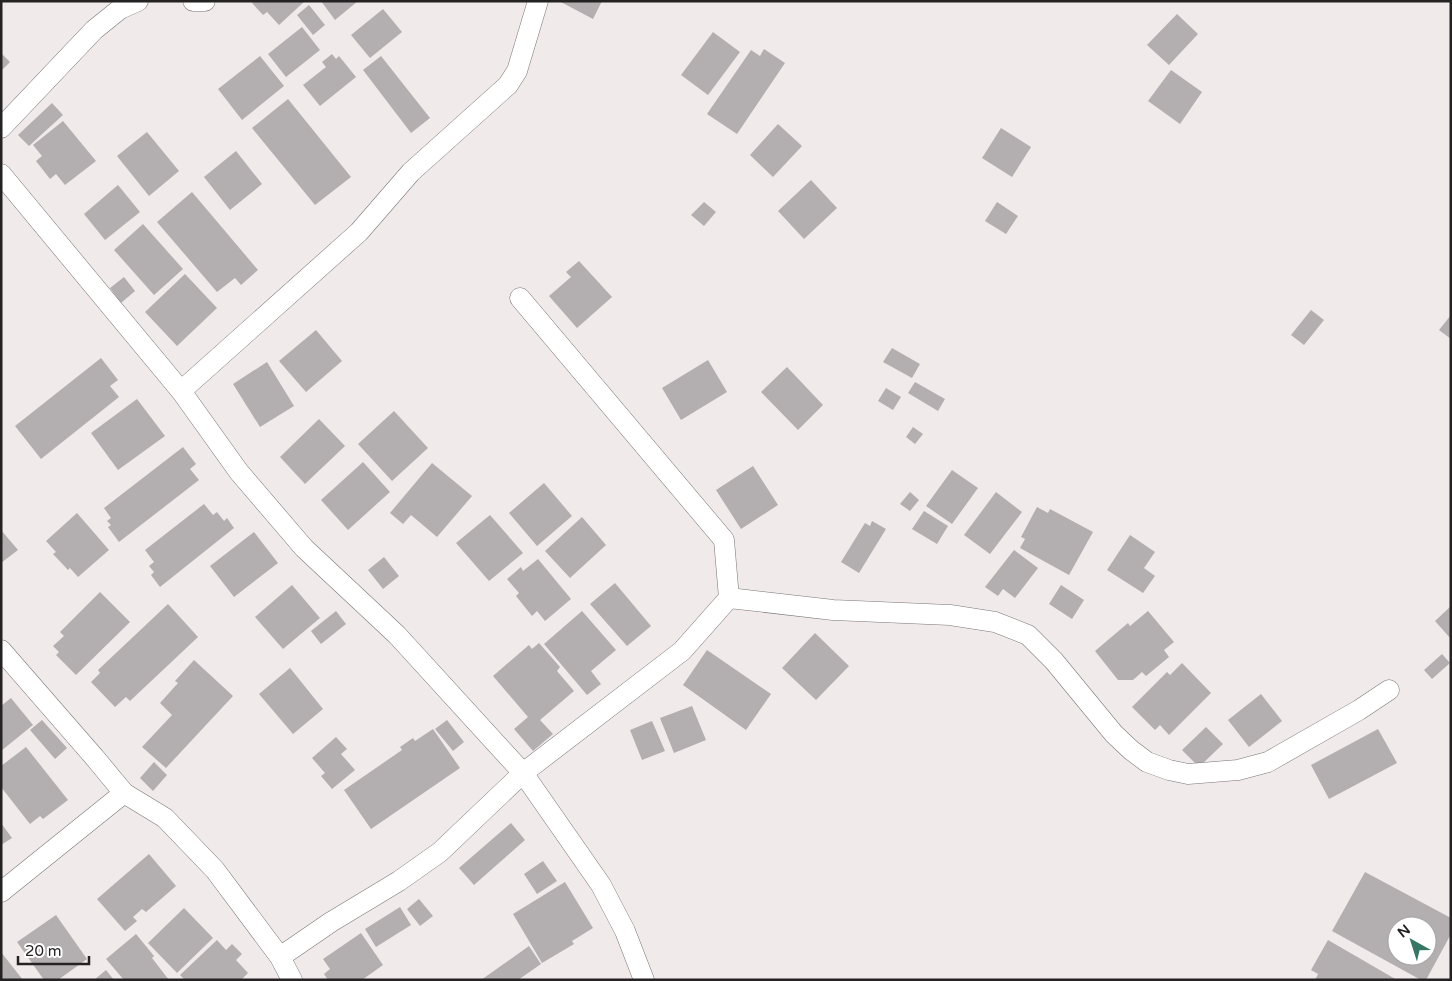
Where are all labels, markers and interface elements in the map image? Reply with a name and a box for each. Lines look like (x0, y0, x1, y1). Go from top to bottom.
north arrow (1387, 916, 1437, 966)
text: N (1394, 921, 1414, 941)
scale bar (18, 934, 89, 966)
text: 20 m (25, 942, 62, 960)

